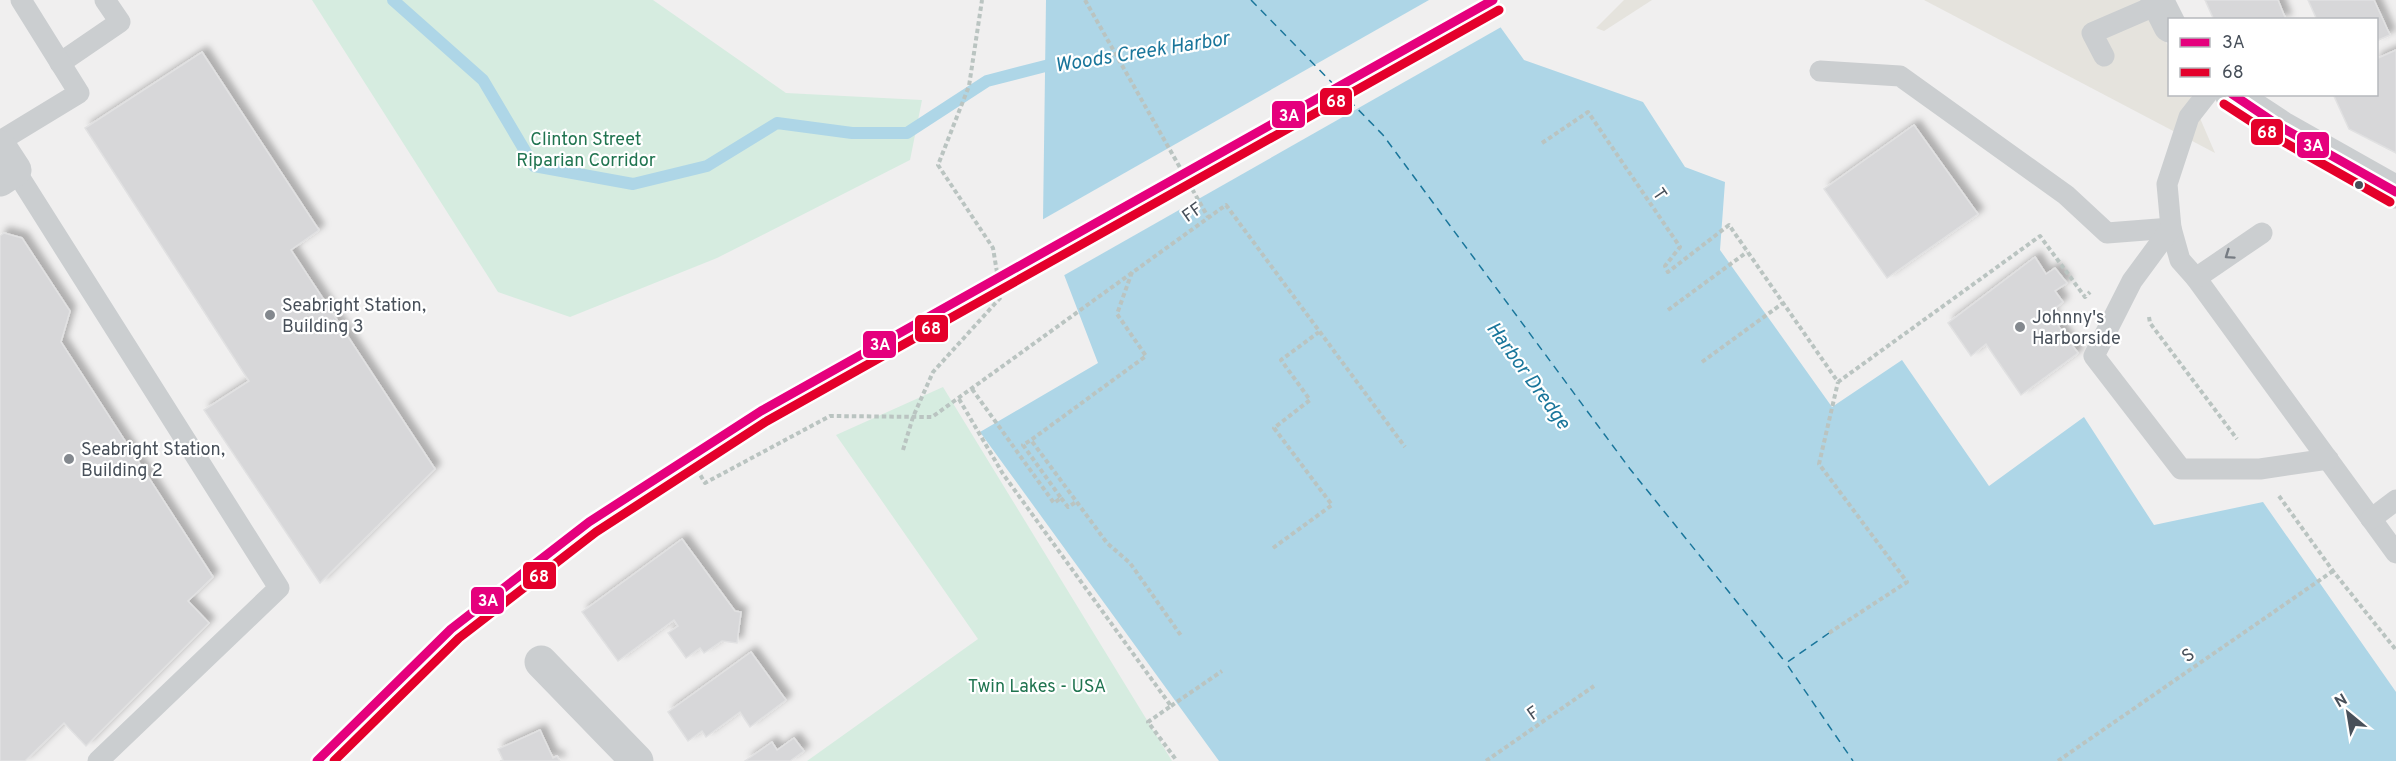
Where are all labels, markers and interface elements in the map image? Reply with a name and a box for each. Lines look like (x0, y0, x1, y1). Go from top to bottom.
legend (2168, 18, 2378, 96)
water label: Woods Creek Harbor (1053, 26, 1233, 80)
text: 3A (2222, 32, 2245, 55)
text: 68 (2222, 62, 2244, 85)
line badge: 68 (1319, 87, 1353, 116)
text: 68 (1326, 93, 1346, 113)
line badge: 3A (1271, 100, 1306, 129)
text: 3A (1279, 107, 1299, 127)
line badge: 68 (2250, 118, 2284, 146)
text: 68 (2257, 124, 2277, 144)
park label: Clinton Street Riparian Corridor (516, 129, 656, 173)
line badge: 3A (2296, 131, 2330, 159)
text: 3A (2303, 137, 2323, 157)
unlabelled marker (2353, 179, 2365, 191)
street label: T (1646, 184, 1671, 206)
street label: FF (1178, 198, 1208, 228)
one-way arrow (2225, 248, 2236, 259)
place label: Seabright Station, Building 3 (282, 295, 426, 339)
place label: Johnny's Harborside (2032, 307, 2121, 351)
marker: Seabright Station, Building 3 (263, 308, 277, 322)
line badge: 68 (914, 314, 949, 343)
water label: Harbor Dredge (1479, 317, 1576, 436)
text: 68 (921, 320, 941, 340)
marker: Johnny's Harborside (2013, 320, 2027, 334)
line badge: 3A (862, 330, 897, 359)
text: 3A (870, 336, 890, 356)
place label: Seabright Station, Building 2 (81, 439, 225, 483)
marker: Seabright Station, Building 2 (62, 452, 76, 466)
line badge: 68 (522, 561, 557, 590)
text: 68 (529, 568, 549, 588)
line badge: 3A (470, 586, 505, 615)
text: 3A (478, 592, 498, 612)
street label: S (2178, 644, 2200, 669)
park label: Twin Lakes - USA (968, 676, 1106, 699)
north arrow (2318, 683, 2378, 743)
text: N (2332, 690, 2351, 713)
street label: F (1523, 702, 1545, 727)

